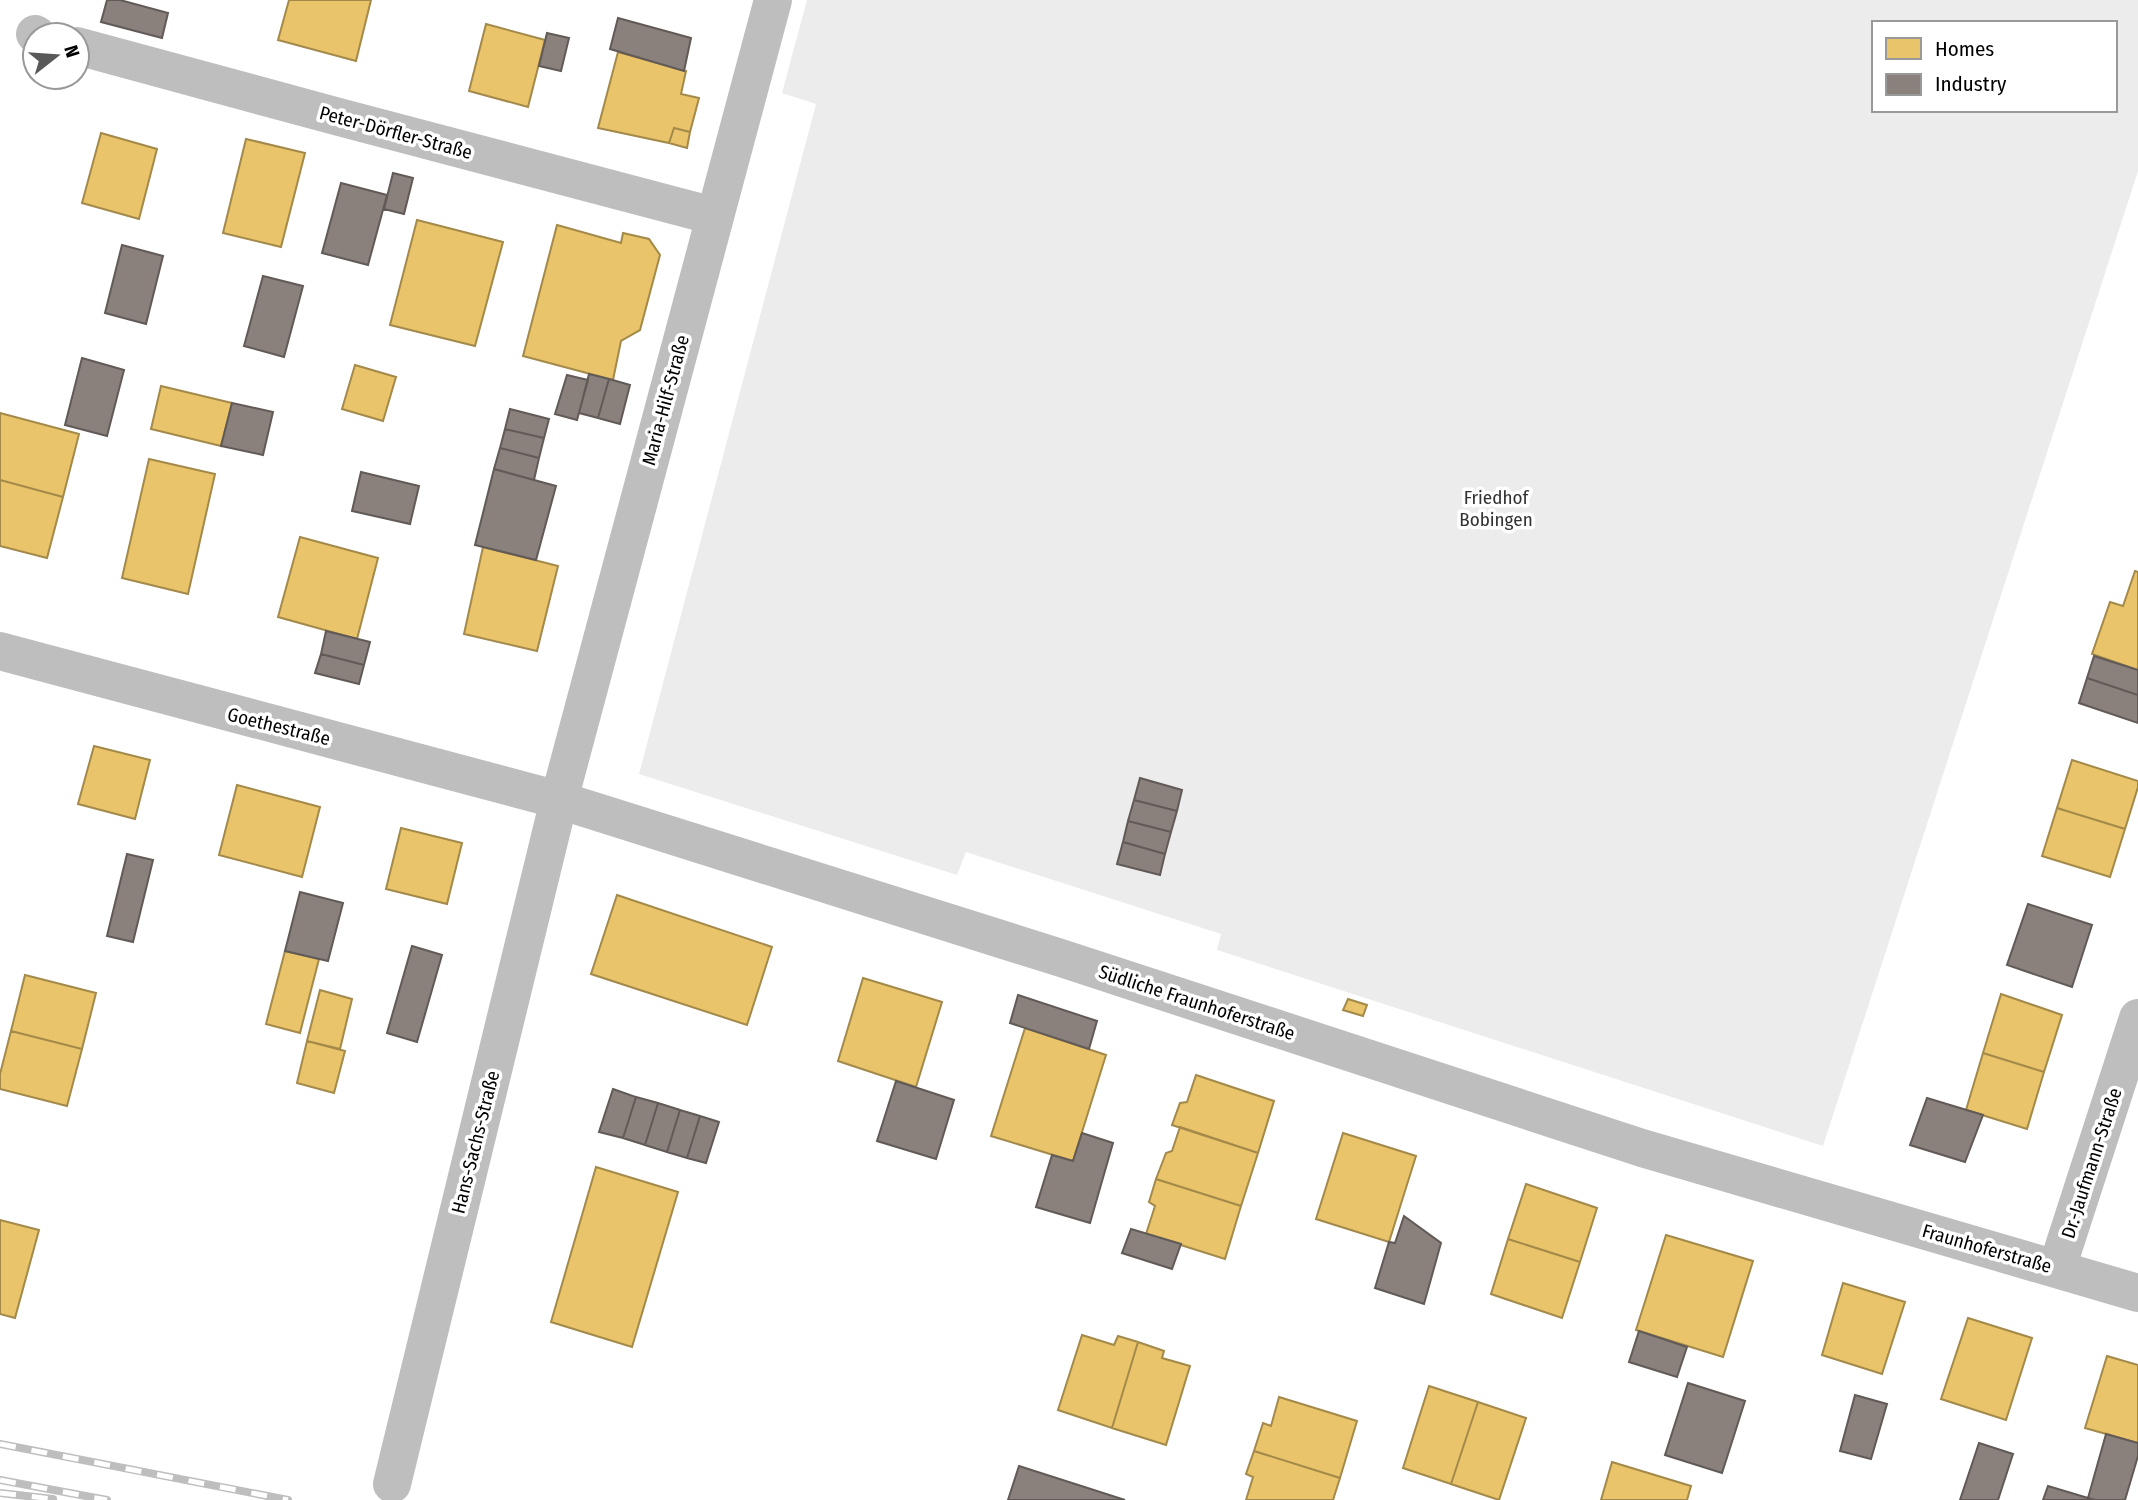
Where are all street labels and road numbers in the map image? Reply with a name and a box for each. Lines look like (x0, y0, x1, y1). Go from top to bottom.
street label: Peter-Dörfler-Straße (317, 101, 475, 164)
street label: Maria-Hilf-Straße (637, 332, 694, 468)
street label: Goethestraße (225, 703, 333, 750)
street label: Südliche Fraunhoferstraße (1096, 960, 1298, 1045)
street label: Hans-Sachs-Straße (447, 1068, 504, 1216)
street label: Dr.-Jaufmann-Straße (2056, 1085, 2127, 1241)
street label: Fraunhoferstraße (1919, 1219, 2054, 1278)

